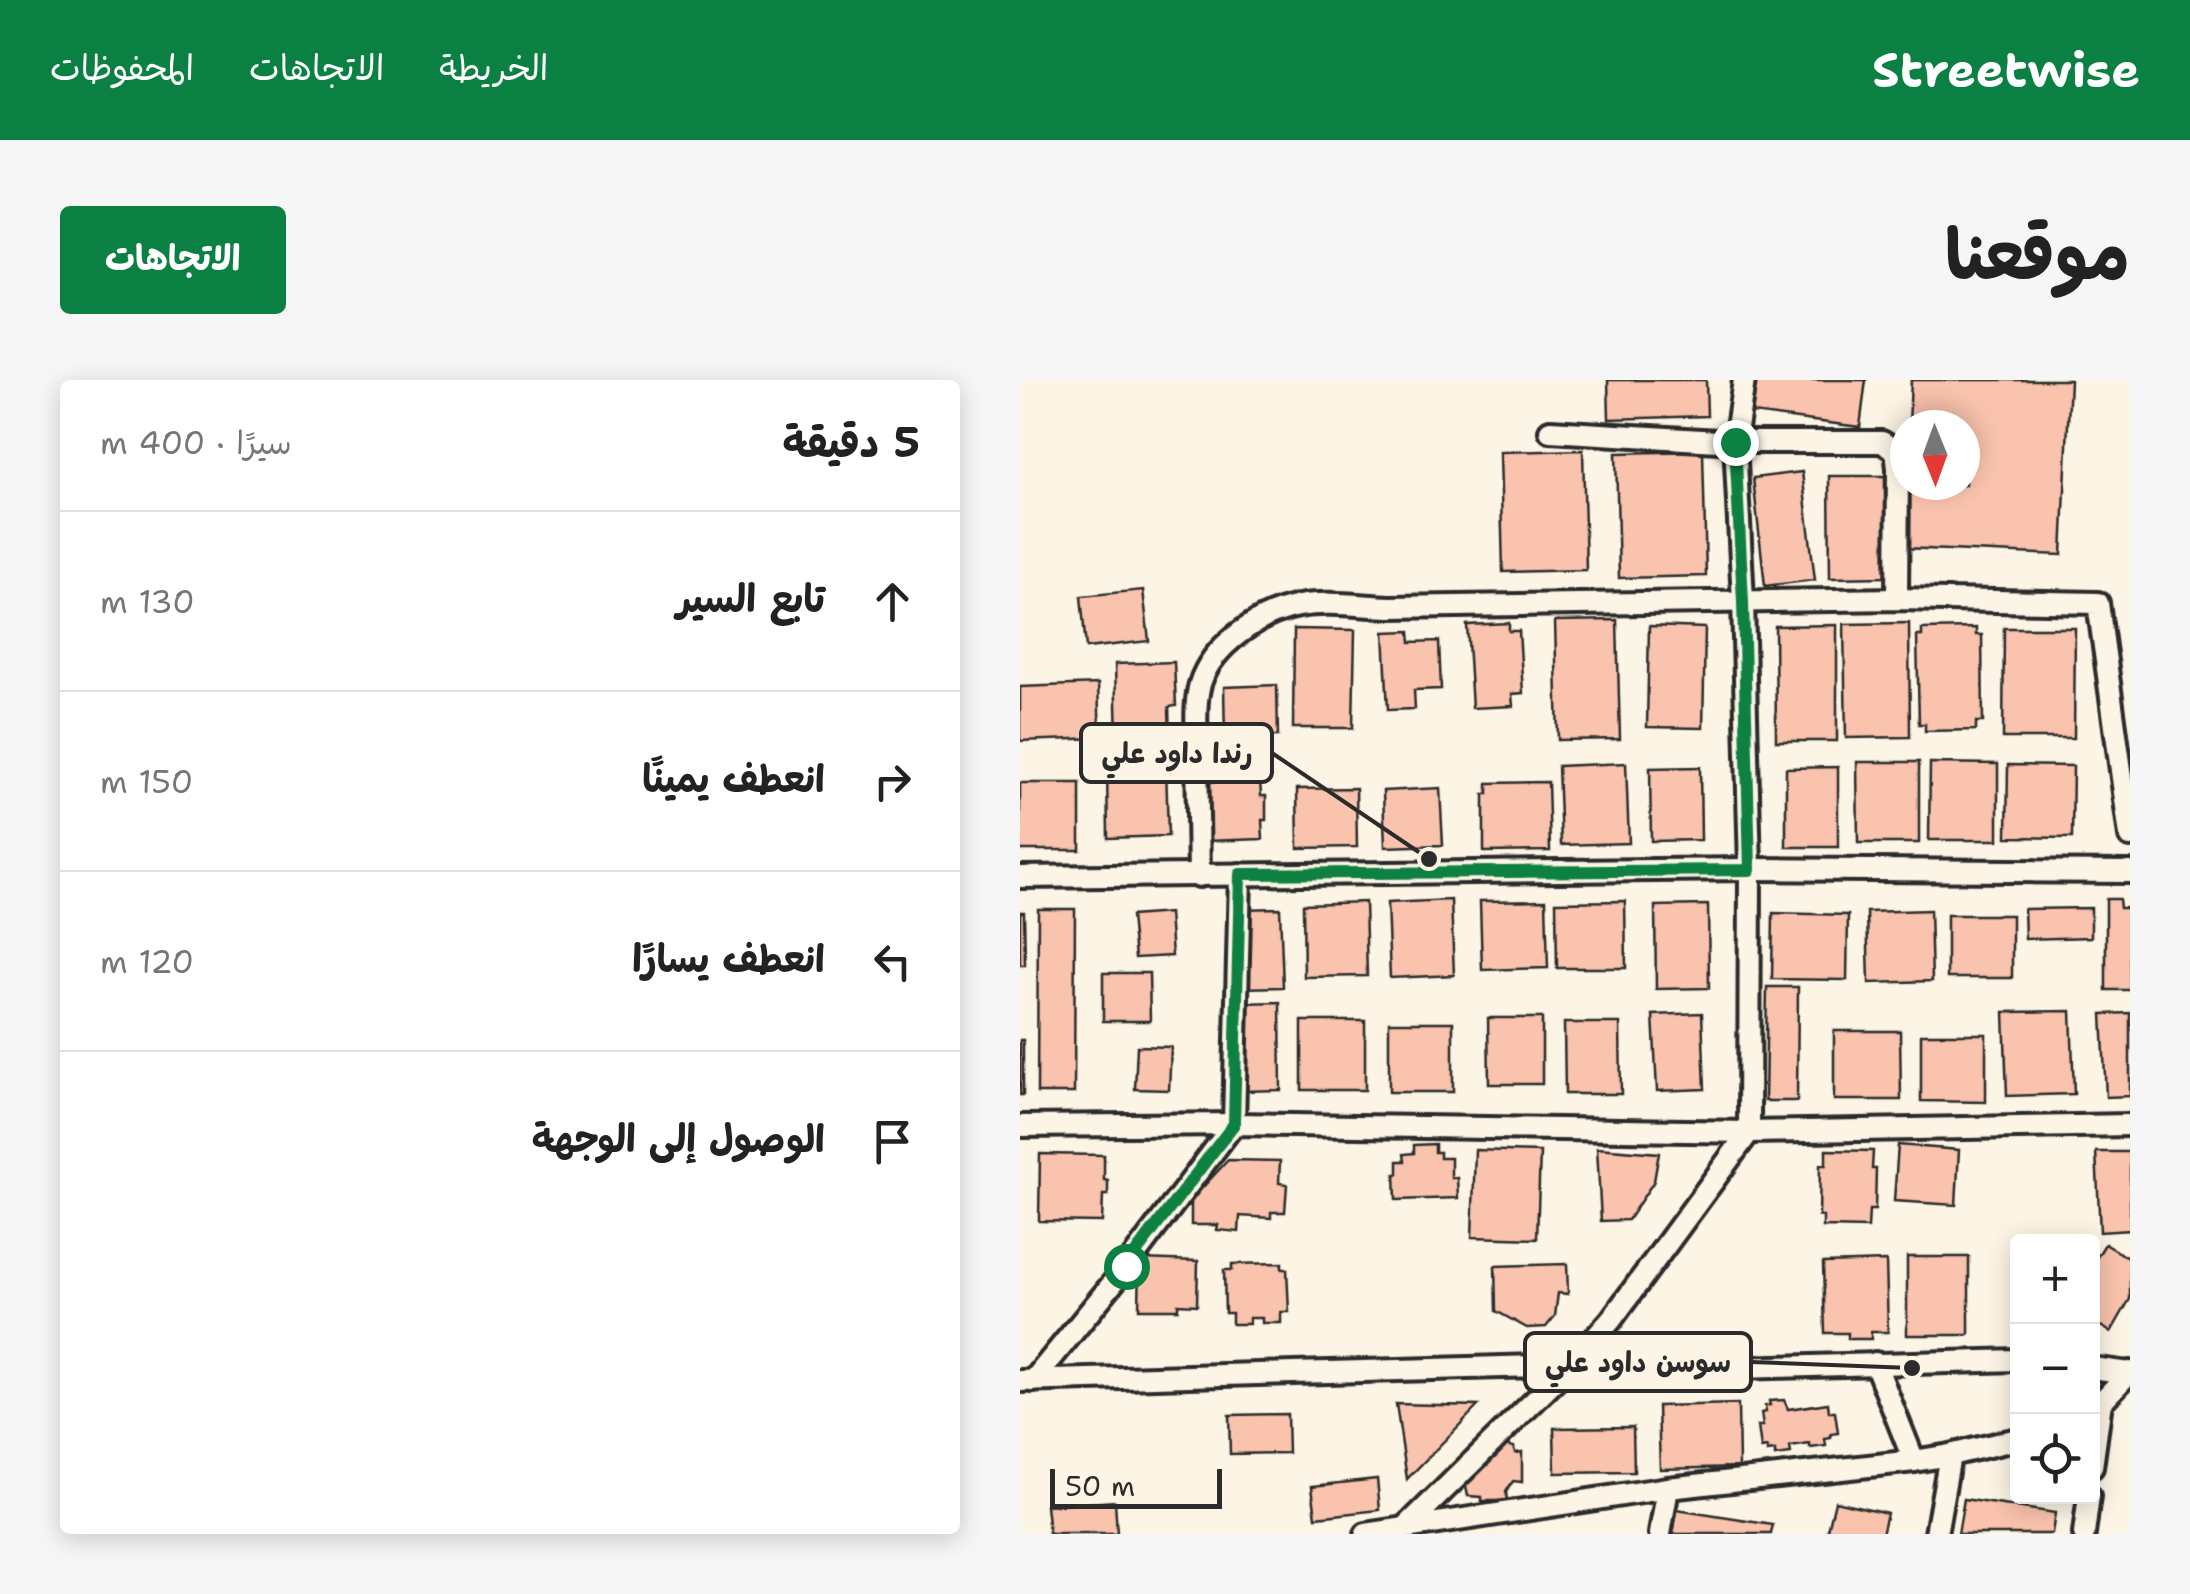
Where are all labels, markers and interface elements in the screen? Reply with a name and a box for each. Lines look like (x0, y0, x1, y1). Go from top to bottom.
text: Streetwise (1872, 38, 2140, 102)
text: المحفوظات (50, 44, 194, 91)
text: الاتجاهات (249, 44, 384, 91)
text: الخريطة (439, 44, 548, 91)
button: الاتجاهات (60, 206, 286, 314)
text: موقعنا (1945, 208, 2130, 301)
north arrow (1890, 410, 1980, 500)
text: 5 دقيقة (782, 414, 920, 470)
route end (1713, 420, 1759, 466)
text: سيرًا · 400 m (100, 421, 292, 464)
text: تابع السير (677, 573, 825, 624)
icon: ahead (865, 574, 920, 629)
text: 130 m (100, 580, 195, 623)
callout: رندا داود علي (1081, 724, 1272, 782)
text: رندا داود علي (1102, 734, 1252, 779)
text: انعطف يمينًا (642, 753, 825, 804)
icon: right (865, 754, 920, 809)
text: 150 m (100, 760, 193, 803)
text: انعطف يسارًا (632, 933, 825, 984)
icon: left (865, 934, 920, 989)
text: 120 m (100, 940, 194, 983)
text: الوصول إلى الوجهة (532, 1113, 825, 1164)
icon: arrive (865, 1114, 920, 1169)
map controls (2010, 1234, 2100, 1504)
button: + (2010, 1234, 2100, 1324)
route start (1104, 1244, 1150, 1290)
button: − (2010, 1324, 2100, 1414)
callout: سوسن داود علي (1525, 1333, 1751, 1391)
text: سوسن داود علي (1545, 1343, 1731, 1388)
button: locate (2010, 1414, 2100, 1504)
scale bar (1050, 1464, 1222, 1508)
text: 50 m (1065, 1467, 1135, 1505)

